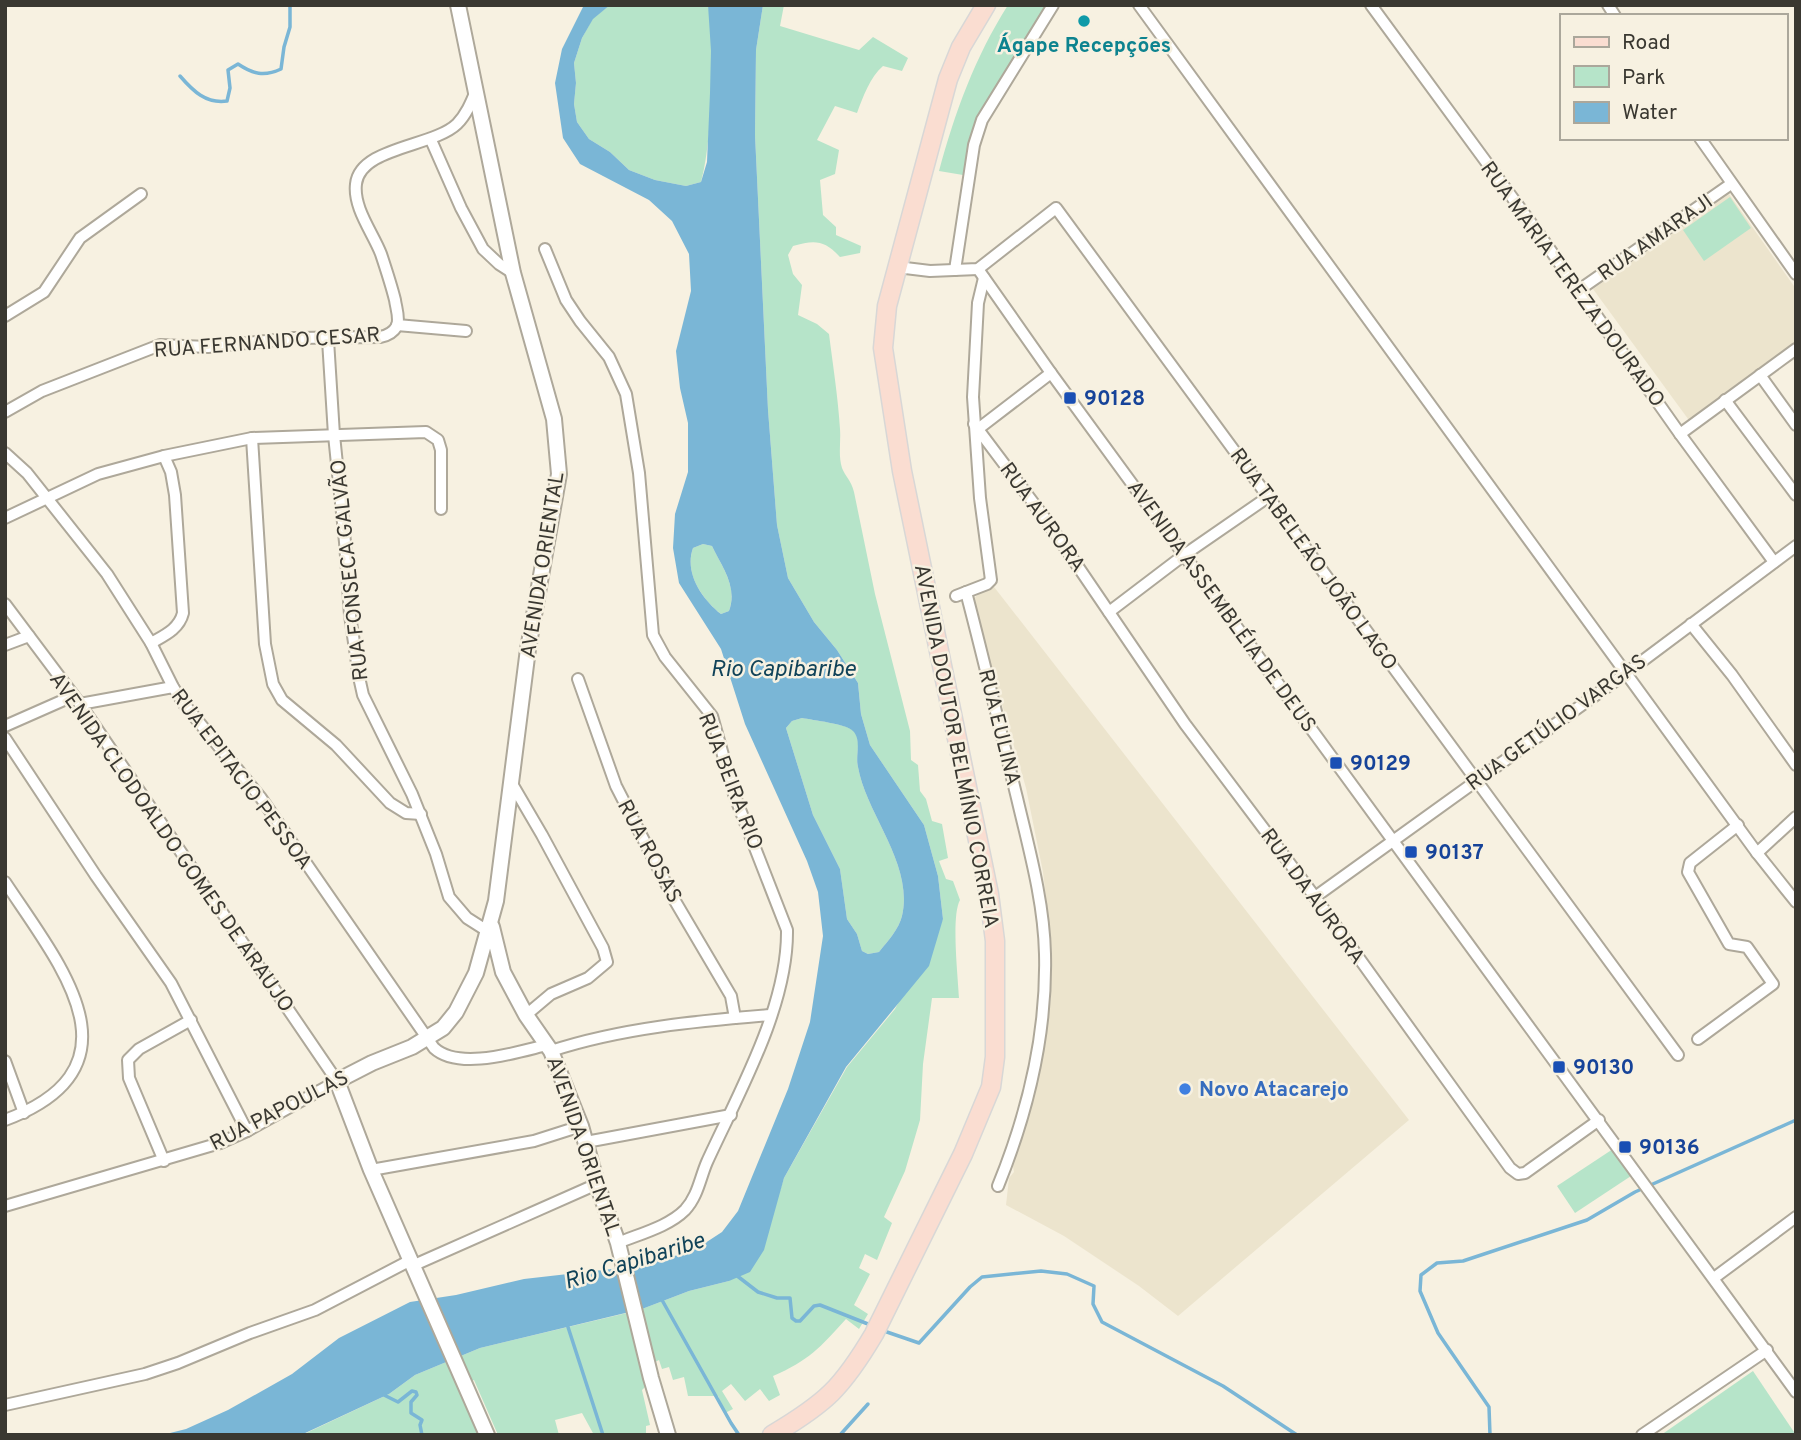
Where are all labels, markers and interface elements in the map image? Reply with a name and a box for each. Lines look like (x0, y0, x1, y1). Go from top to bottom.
marker: Ágape Recepções (1076, 13, 1092, 29)
legend (1560, 14, 1787, 140)
text: Road (1622, 30, 1671, 57)
place label: Ágape Recepções (997, 32, 1171, 60)
text: Park (1622, 65, 1665, 92)
text: Water (1622, 100, 1677, 127)
street label: RUA MARIA TEREZA DOURADO (1474, 157, 1670, 413)
street label: RUA AMARAJI (1593, 189, 1719, 288)
street label: RUA FERNANDO CESAR (153, 322, 381, 365)
place label: 90128 (1084, 386, 1145, 413)
marker: 90128 (1062, 390, 1078, 406)
street label: RUA TABELEÃO JOÃO LAGO (1223, 443, 1403, 676)
street label: RUA AURORA (993, 457, 1091, 578)
street label: RUA FONSECA GALVÃO (325, 458, 376, 682)
street label: AVENIDA ORIENTAL (515, 470, 572, 660)
street label: AVENIDA ASSEMBLÉIA DE DEUS (1120, 475, 1322, 738)
street label: AVENIDA DOUTOR BELMÍNIO CORREIA (907, 562, 1005, 930)
street label: RUA GETÚLIO VARGAS (1461, 648, 1652, 798)
water label: Rio Capibaribe (710, 656, 857, 685)
street label: RUA EULINA (971, 666, 1026, 788)
street label: AVENIDA CLODOALDO GOMES DE ARAUJO (42, 668, 299, 1018)
street label: RUA EPITACIO PESSOA (164, 684, 318, 876)
street label: RUA BEIRA RIO (691, 709, 768, 854)
place label: 90129 (1350, 751, 1411, 778)
marker: 90129 (1328, 755, 1344, 771)
street label: RUA ROSAS (610, 795, 687, 908)
street label: RUA DA AURORA (1253, 824, 1370, 970)
place label: 90137 (1425, 840, 1484, 867)
marker: 90137 (1403, 844, 1419, 860)
street label: AVENIDA ORIENTAL (539, 1053, 626, 1240)
place label: 90130 (1573, 1055, 1634, 1082)
marker: 90130 (1551, 1059, 1567, 1075)
street label: RUA PAPOULAS (206, 1065, 354, 1158)
place label: Novo Atacarejo (1199, 1077, 1349, 1104)
marker: Novo Atacarejo (1177, 1081, 1193, 1097)
place label: 90136 (1639, 1135, 1700, 1162)
marker: 90136 (1617, 1139, 1633, 1155)
water label: Rio Capibaribe (561, 1227, 710, 1298)

